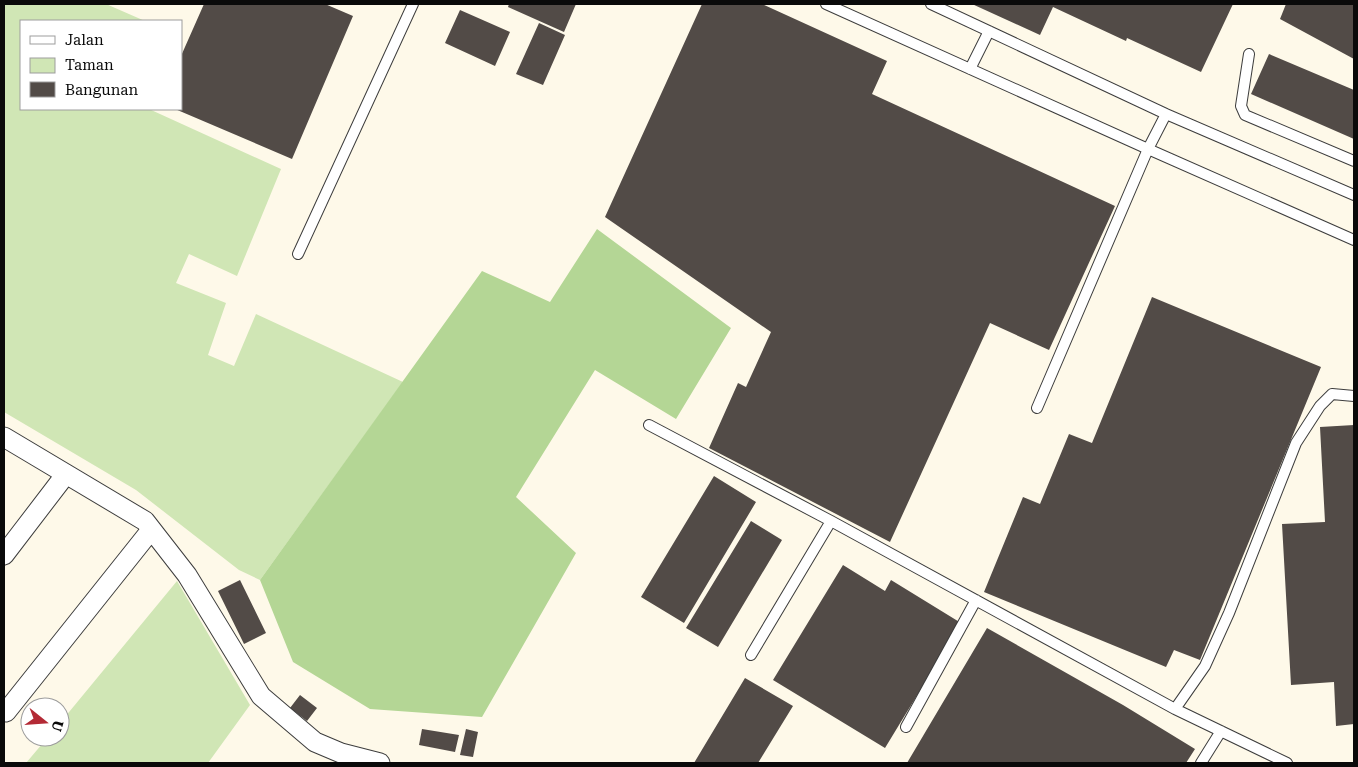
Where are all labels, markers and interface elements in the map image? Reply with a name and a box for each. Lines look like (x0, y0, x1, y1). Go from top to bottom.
legend (20, 20, 182, 110)
text: Jalan (65, 31, 104, 49)
text: Taman (65, 56, 114, 74)
text: Bangunan (65, 81, 138, 99)
north arrow (20, 697, 70, 747)
text: U (48, 718, 67, 734)

